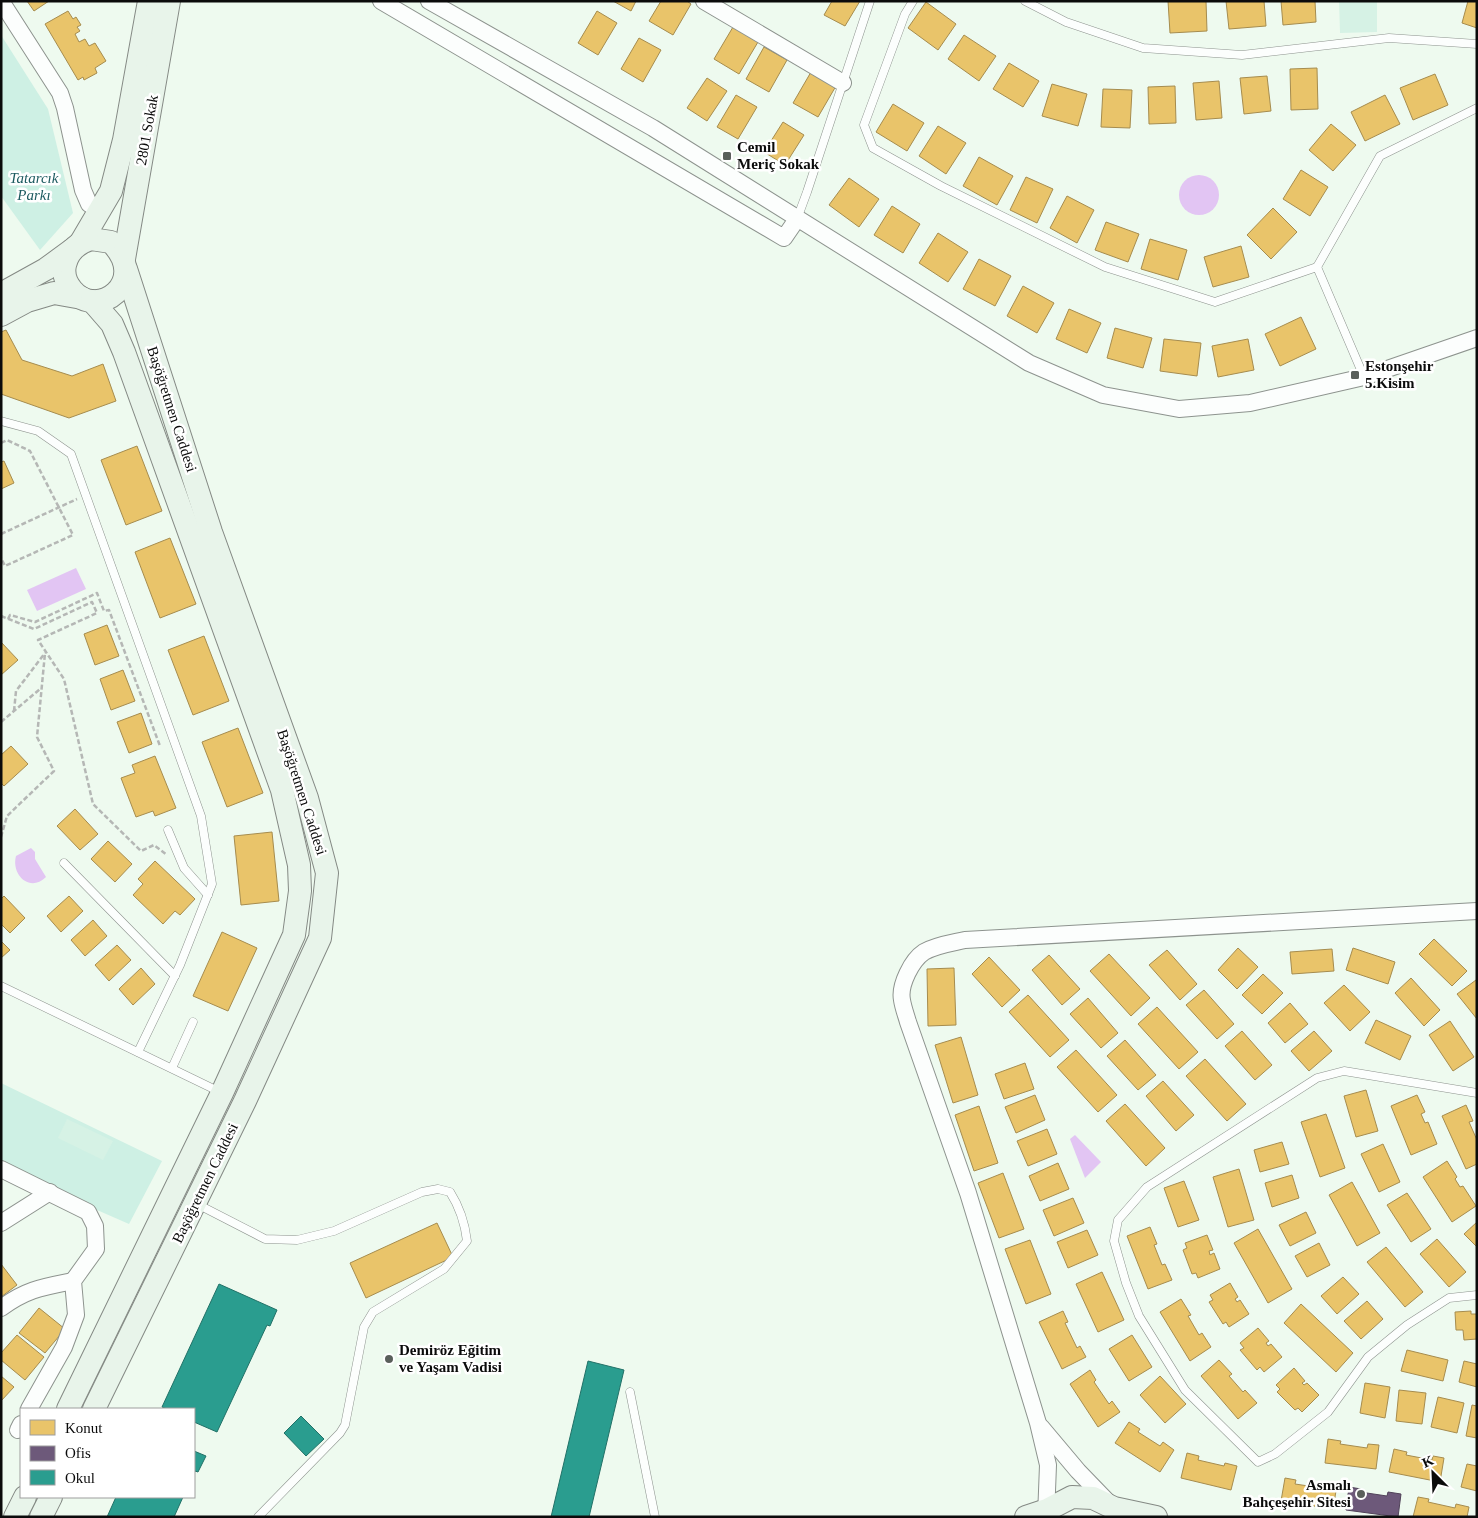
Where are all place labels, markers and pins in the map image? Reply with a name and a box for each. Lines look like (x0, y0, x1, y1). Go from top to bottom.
place label: Cemil Meriç Sokak (737, 139, 820, 172)
marker: Cemil Meriç Sokak (721, 150, 733, 162)
place label: Estonşehir 5.Kisim (1365, 358, 1434, 391)
marker: Estonşehir 5.Kisim (1349, 369, 1361, 381)
place label: Demiröz Eğitim ve Yaşam Vadisi (399, 1342, 502, 1375)
marker: Demiröz Eğitim ve Yaşam Vadisi (383, 1353, 395, 1365)
place label: Asmalı Bahçeşehir Sitesi (1243, 1477, 1351, 1510)
marker: Asmalı Bahçeşehir Sitesi (1355, 1488, 1367, 1500)

